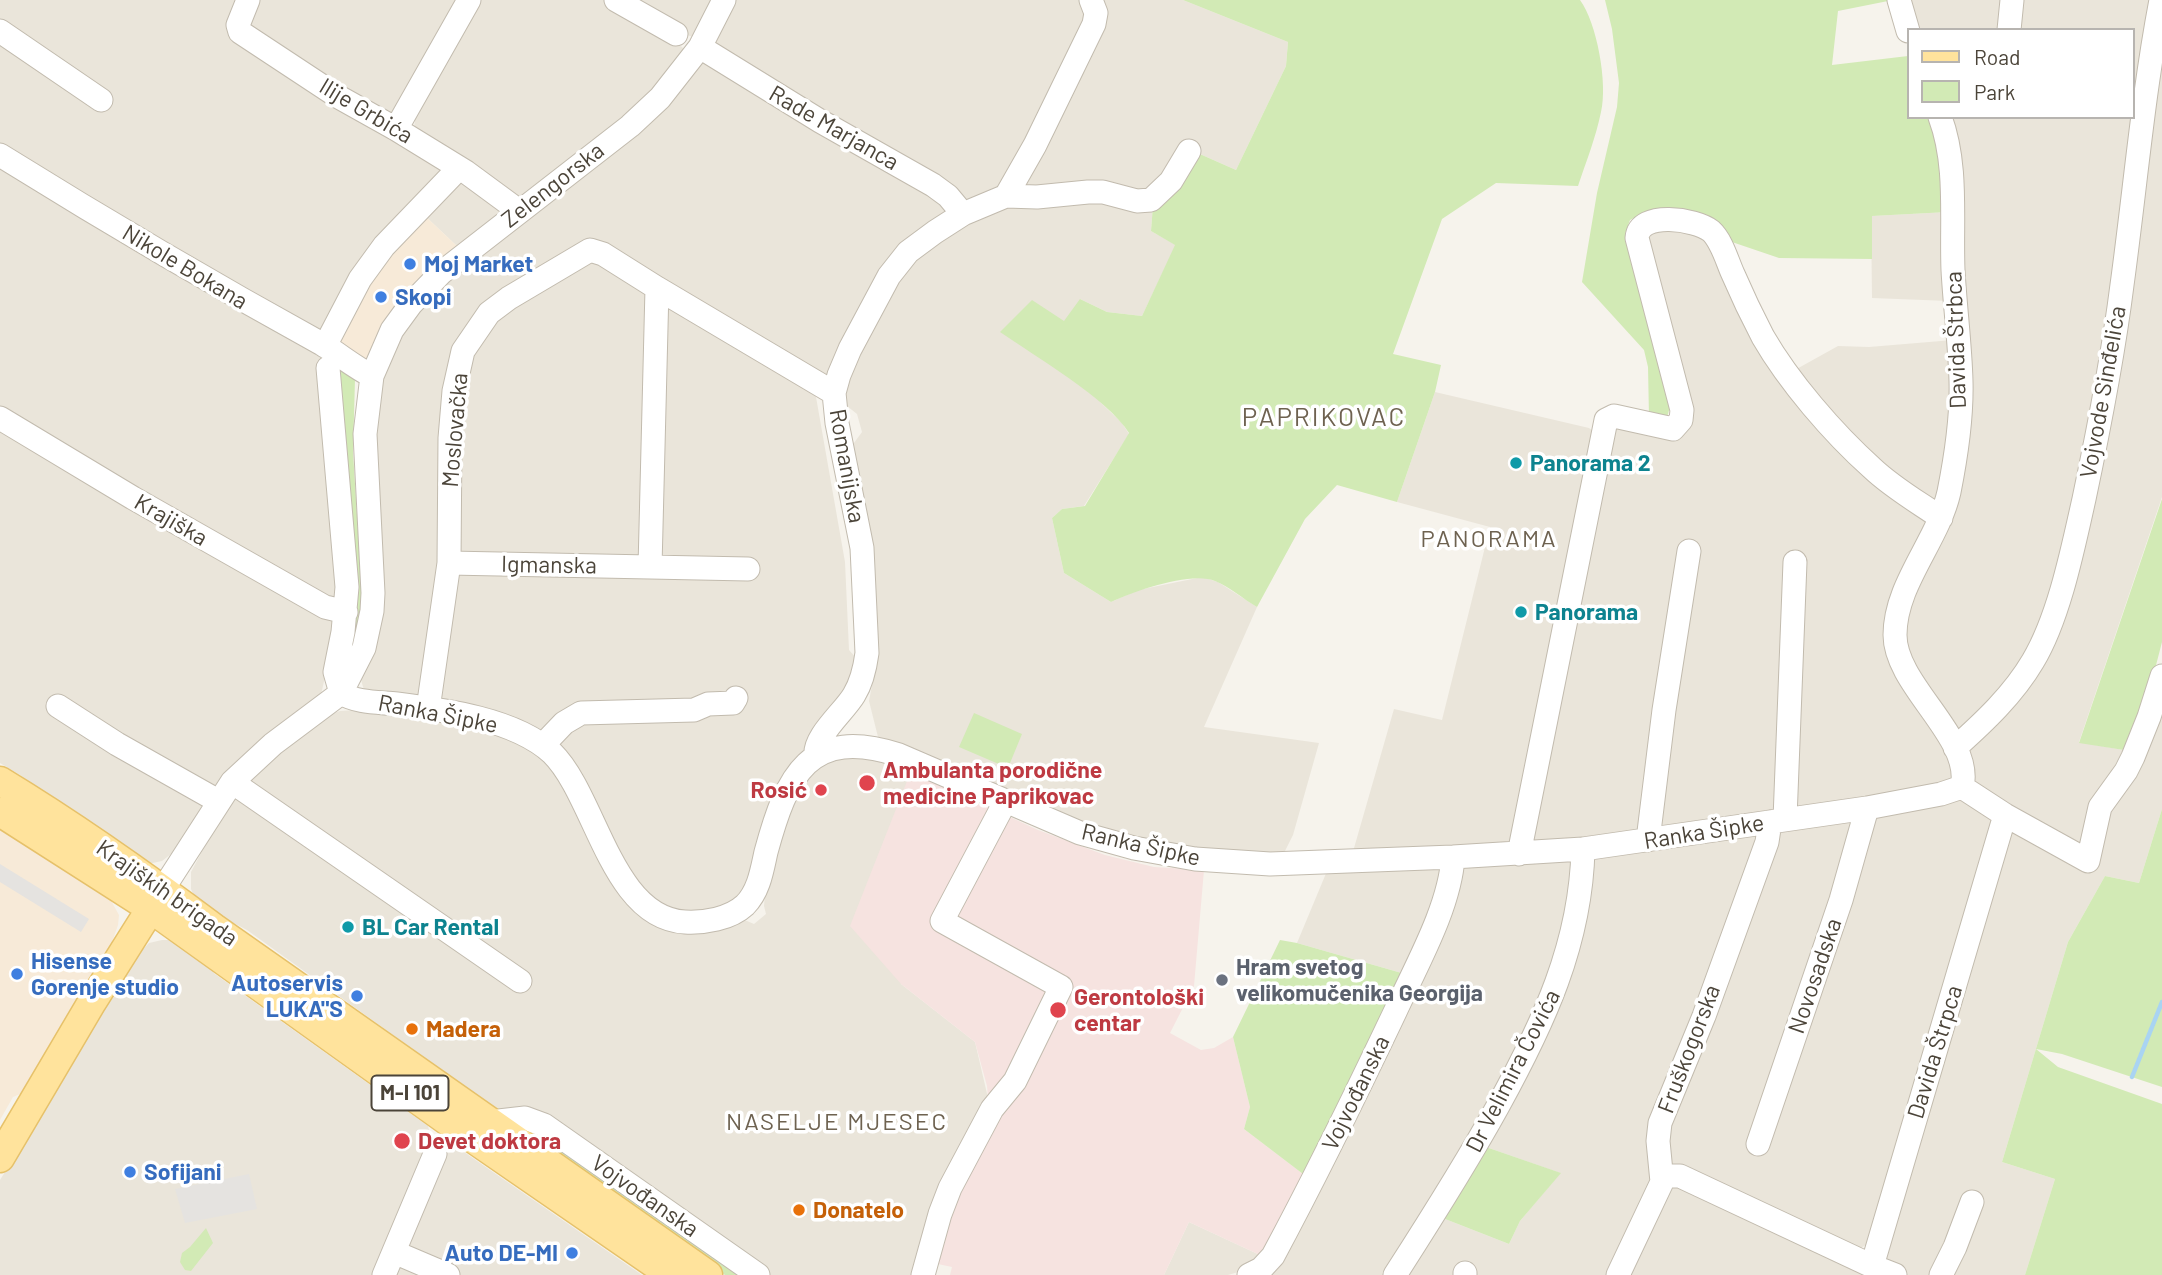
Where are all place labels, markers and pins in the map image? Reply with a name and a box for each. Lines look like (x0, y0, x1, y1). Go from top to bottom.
place label: Moj Market (424, 250, 533, 278)
marker: Moj Market (402, 256, 418, 272)
place label: Skopi (395, 283, 452, 311)
marker: Skopi (373, 289, 389, 305)
place label: Panorama 2 (1530, 449, 1651, 477)
marker: Panorama 2 (1508, 455, 1524, 471)
place label: Panorama (1535, 598, 1638, 626)
marker: Panorama (1513, 604, 1529, 620)
place label: Ambulanta porodične medicine Paprikovac (883, 756, 1102, 810)
marker: Ambulanta porodične medicine Paprikovac (857, 773, 877, 793)
place label: Rosić (750, 776, 807, 804)
marker: Rosić (813, 782, 829, 798)
place label: BL Car Rental (362, 913, 499, 941)
marker: BL Car Rental (340, 919, 356, 935)
place label: Hisense Gorenje studio (31, 947, 179, 1001)
place label: Hram svetog velikomučenika Georgija (1236, 953, 1483, 1007)
marker: Hisense Gorenje studio (9, 966, 25, 982)
place label: Autoservis LUKA"S (231, 969, 343, 1023)
marker: Hram svetog velikomučenika Georgija (1214, 972, 1230, 988)
place label: Gerontološki centar (1074, 983, 1204, 1037)
marker: Autoservis LUKA"S (349, 988, 365, 1004)
marker: Gerontološki centar (1048, 1000, 1068, 1020)
place label: Madera (426, 1015, 501, 1043)
marker: Madera (404, 1021, 420, 1037)
place label: Devet doktora (418, 1127, 561, 1155)
marker: Devet doktora (392, 1131, 412, 1151)
place label: Sofijani (144, 1158, 222, 1186)
marker: Sofijani (122, 1164, 138, 1180)
place label: Donatelo (813, 1196, 904, 1224)
marker: Donatelo (791, 1202, 807, 1218)
place label: Auto DE-MI (444, 1239, 558, 1267)
marker: Auto DE-MI (564, 1245, 580, 1261)

